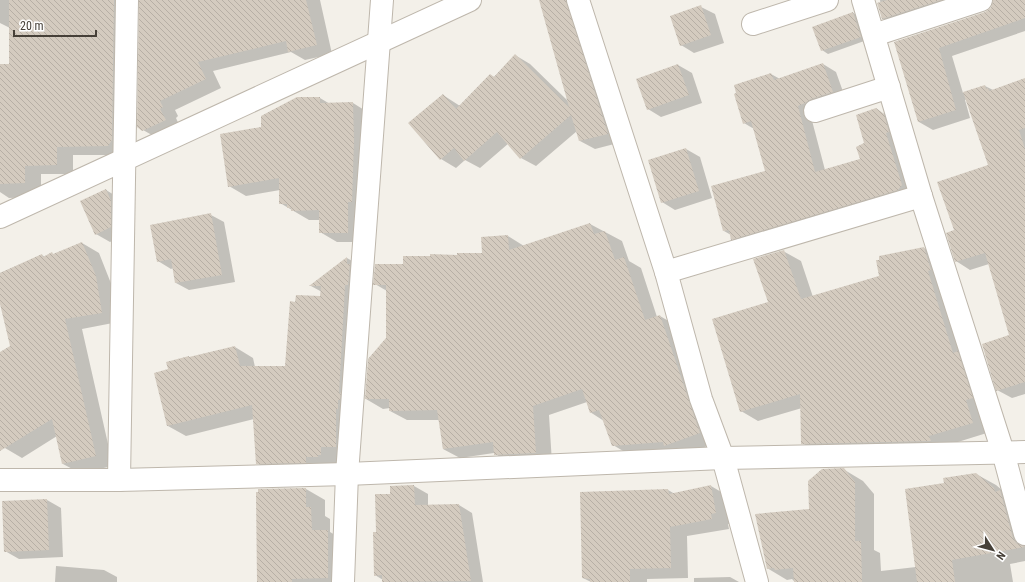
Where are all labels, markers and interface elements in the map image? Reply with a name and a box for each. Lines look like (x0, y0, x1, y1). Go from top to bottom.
scale bar (14, 12, 96, 38)
text: 20 m (20, 19, 44, 33)
north arrow (973, 530, 1013, 570)
text: N (993, 549, 1008, 562)

